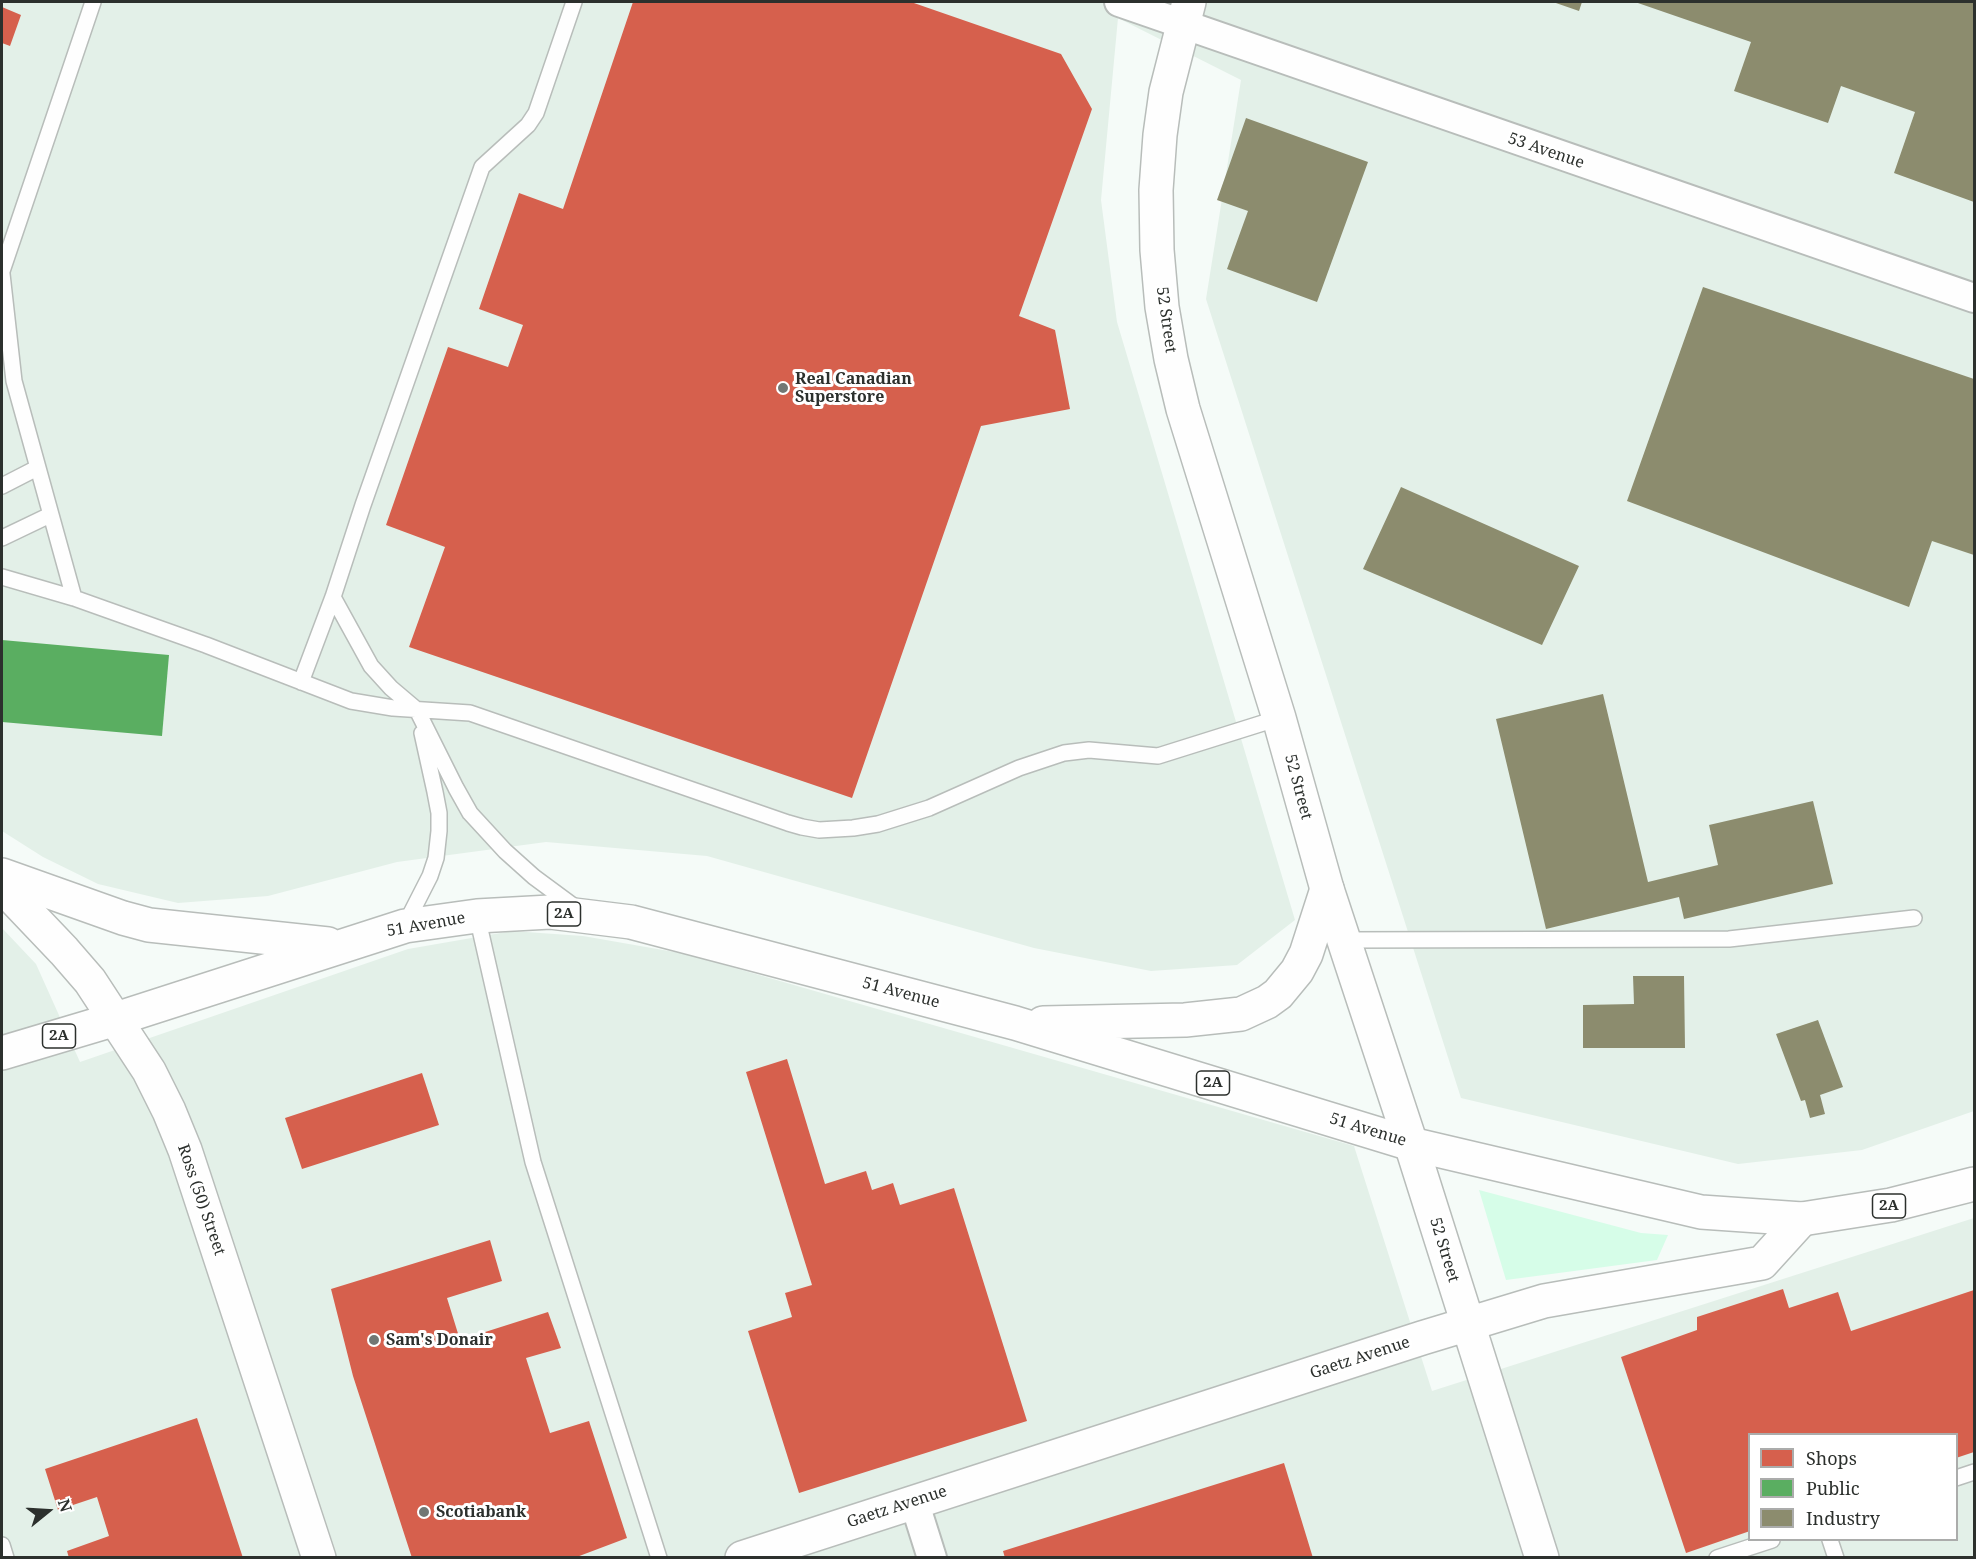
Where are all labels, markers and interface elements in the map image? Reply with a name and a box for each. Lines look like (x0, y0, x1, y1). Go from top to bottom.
street label: 53 Avenue (1505, 129, 1587, 173)
street label: 52 Street (1152, 286, 1180, 354)
place label: Real Canadian Superstore (795, 369, 912, 407)
marker: Real Canadian Superstore (776, 381, 790, 395)
street label: 52 Street (1280, 752, 1316, 822)
road number: 2A (548, 902, 580, 926)
street label: 51 Avenue (385, 909, 467, 941)
street label: 51 Avenue (860, 973, 942, 1013)
road number: 2A (42, 1024, 76, 1048)
road number: 2A (1196, 1071, 1230, 1095)
street label: 51 Avenue (1327, 1109, 1409, 1151)
street label: Ross (50) Street (173, 1142, 229, 1258)
road number: 2A (1872, 1194, 1906, 1218)
street label: 52 Street (1425, 1215, 1463, 1285)
place label: Sam's Donair (386, 1330, 493, 1350)
marker: Sam's Donair (367, 1333, 381, 1347)
street label: Gaetz Avenue (1308, 1333, 1412, 1383)
legend (1748, 1433, 1958, 1541)
text: Shops (1806, 1446, 1857, 1470)
text: Public (1806, 1476, 1860, 1500)
north arrow (18, 1481, 78, 1541)
street label: Gaetz Avenue (845, 1482, 949, 1532)
text: N (53, 1496, 78, 1515)
place label: Scotiabank (436, 1502, 526, 1522)
marker: Scotiabank (417, 1505, 431, 1519)
text: Industry (1806, 1506, 1880, 1530)

